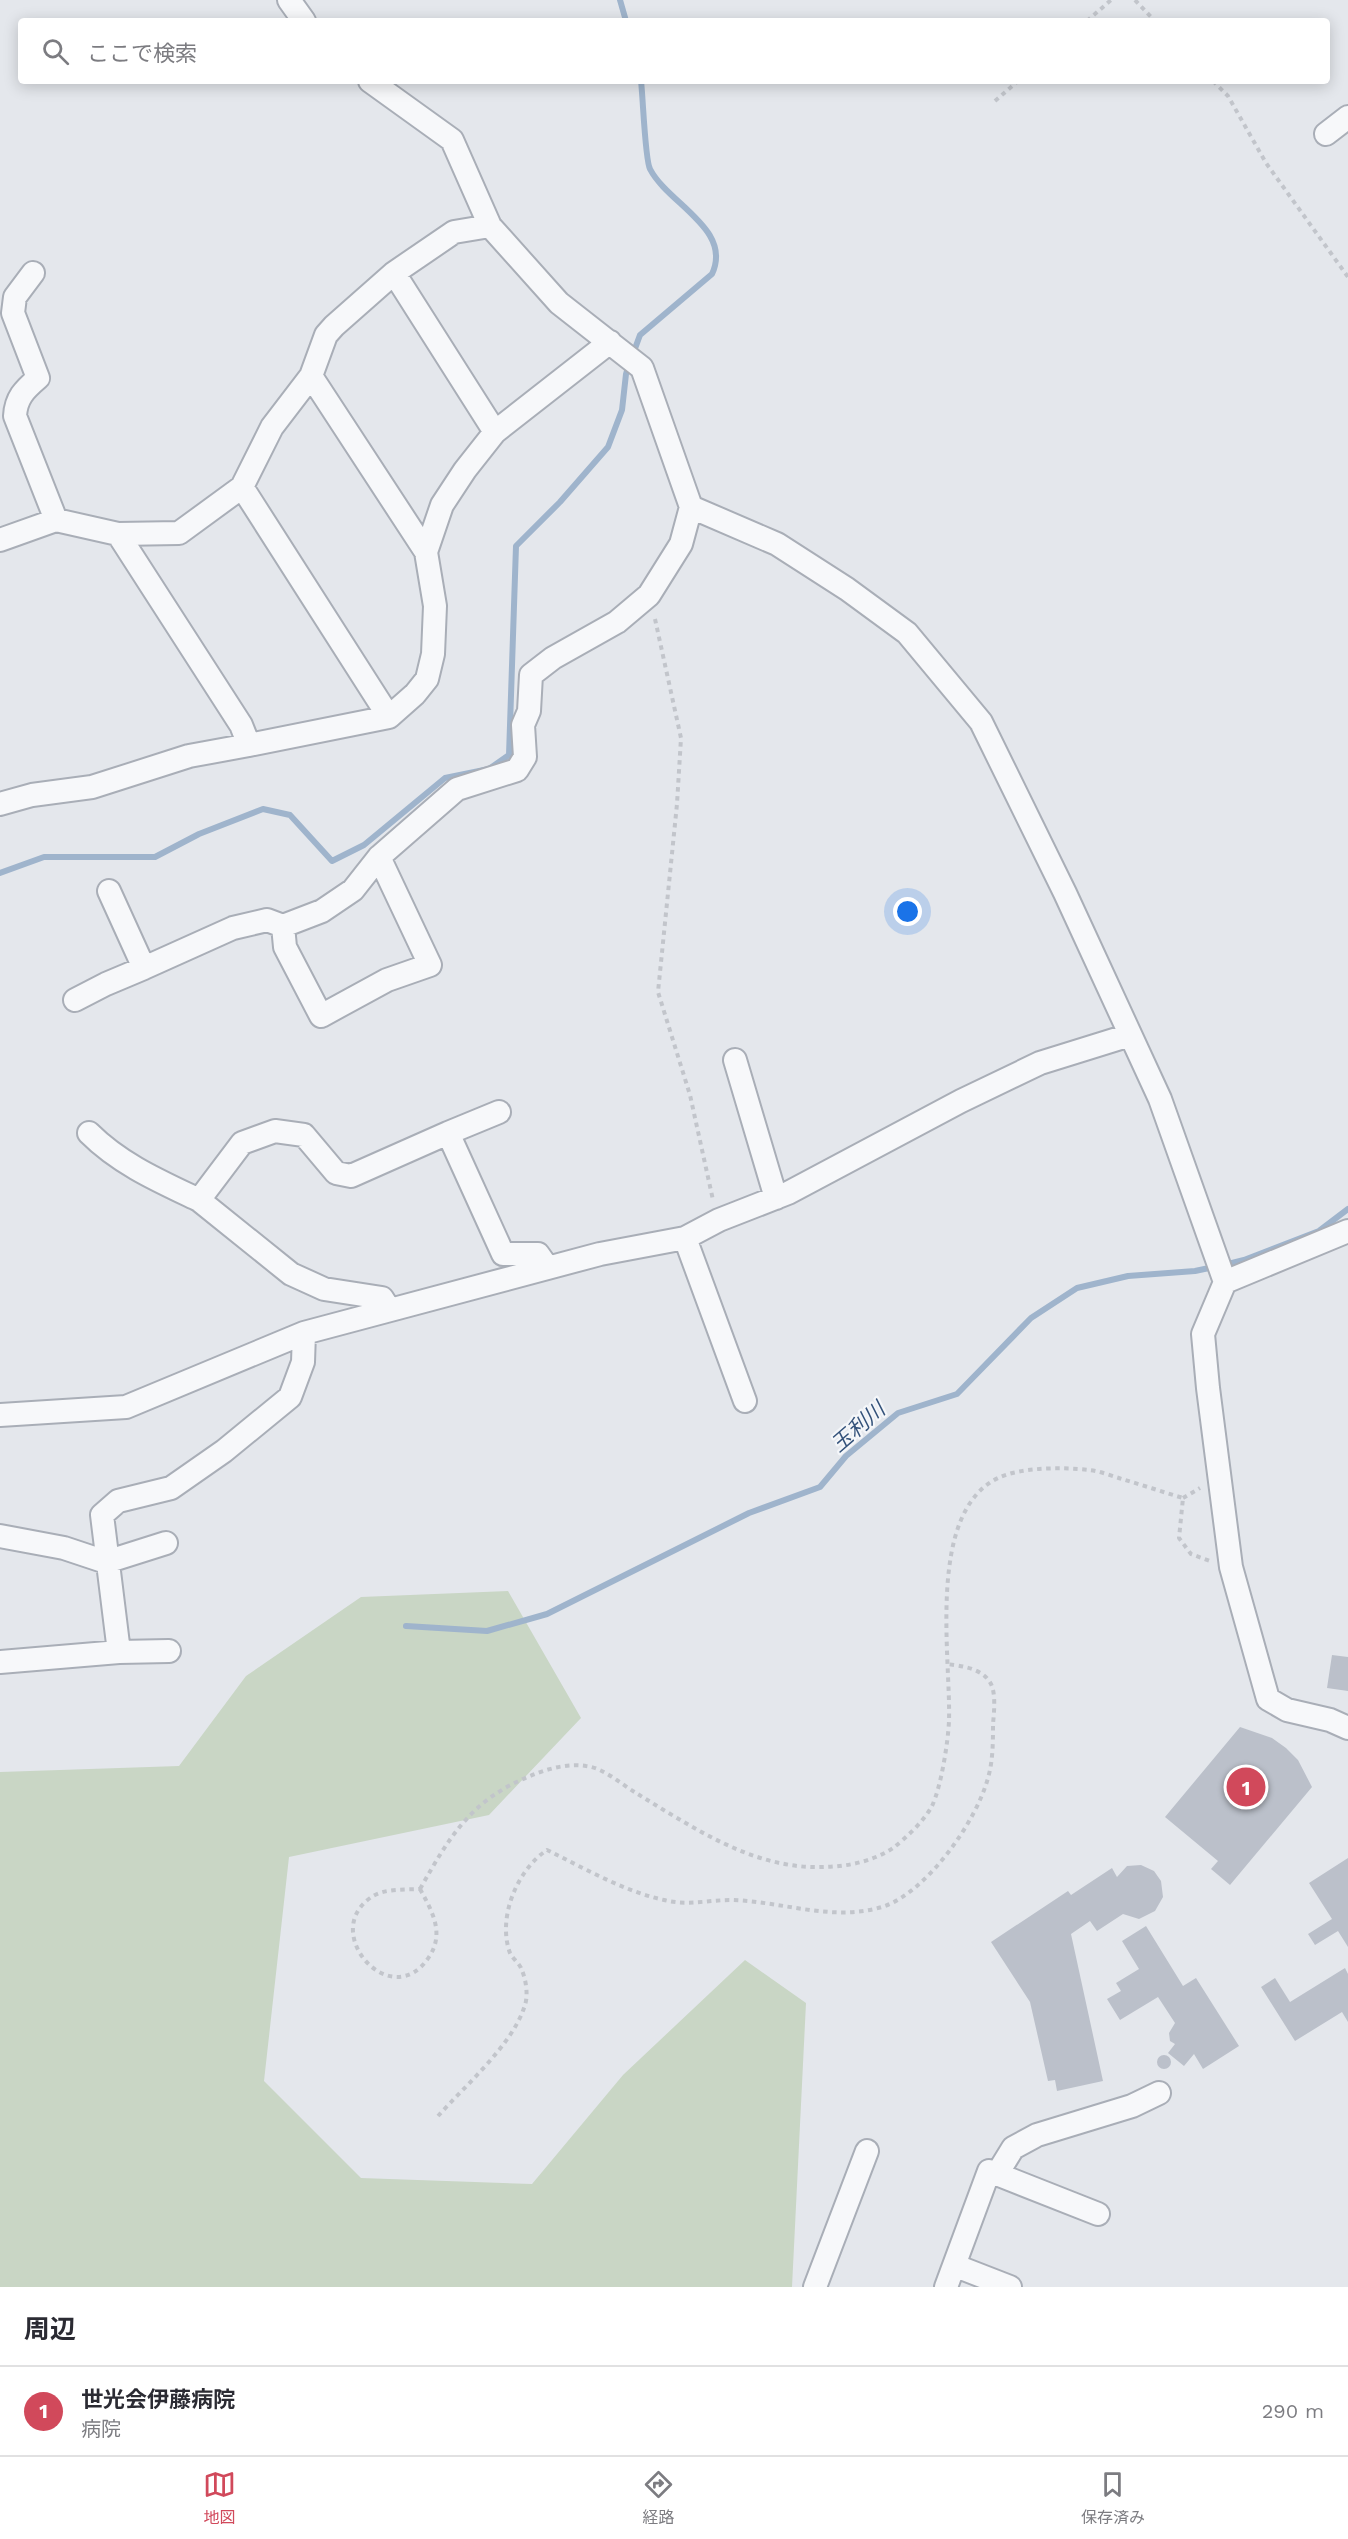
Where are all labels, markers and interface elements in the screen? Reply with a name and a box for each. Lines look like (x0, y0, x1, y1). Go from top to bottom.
search box (18, 18, 1330, 84)
icon: search (39, 35, 72, 68)
text: ここで検索 (87, 41, 197, 66)
your location (893, 897, 922, 926)
water label: 玉利川 (826, 1395, 891, 1457)
pin: 1 (1226, 1764, 1266, 1810)
text: 周辺 (24, 2314, 76, 2344)
text: 世光会伊藤病院 (81, 2387, 235, 2412)
text: 1 (39, 2399, 48, 2423)
text: 290 m (1262, 2399, 1324, 2423)
text: 病院 (81, 2417, 121, 2441)
tab: 地図 (203, 2468, 236, 2528)
tab: 経路 (642, 2468, 675, 2528)
tab: 保存済み (1081, 2468, 1145, 2528)

